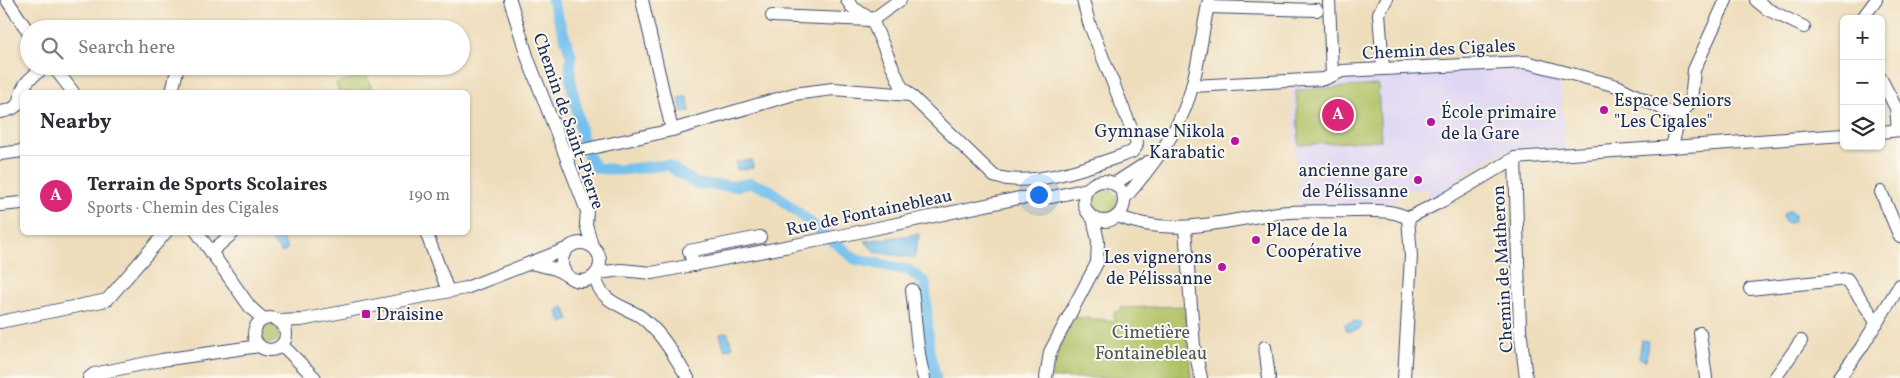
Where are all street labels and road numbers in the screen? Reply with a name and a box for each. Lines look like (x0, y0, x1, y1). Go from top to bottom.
street label: Chemin de Saint-Pierre (526, 30, 610, 213)
street label: Chemin des Cigales (1362, 34, 1516, 67)
street label: Rue de Fontainebleau (784, 184, 955, 243)
street label: Chemin de Matheron (1487, 184, 1520, 353)

